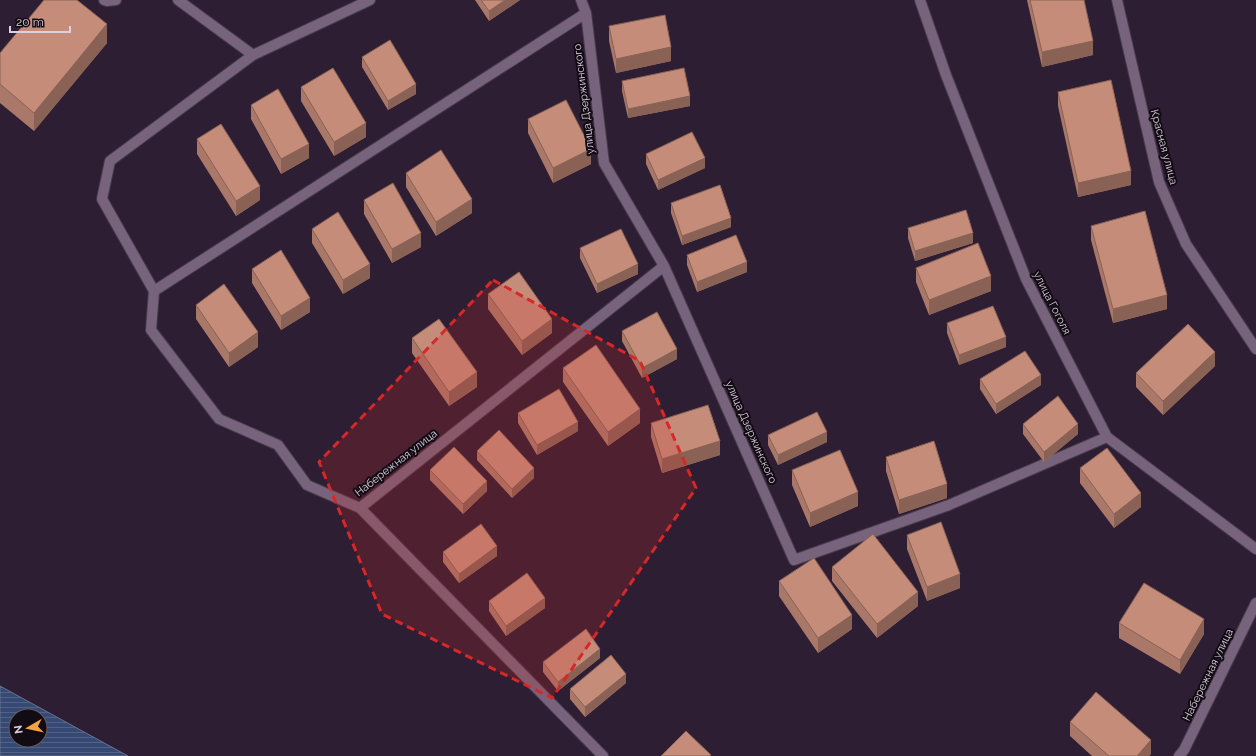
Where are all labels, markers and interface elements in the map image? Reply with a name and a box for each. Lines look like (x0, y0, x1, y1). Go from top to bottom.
scale bar (10, 8, 70, 34)
text: 20 m (16, 15, 44, 29)
street label: улица Дзержинского (571, 43, 597, 155)
street label: Красная улица (1148, 108, 1180, 186)
street label: улица Гоголя (1031, 269, 1073, 337)
street label: улица Дзержинского (722, 379, 780, 486)
street label: Набережная улица (352, 427, 440, 499)
street label: Набережная улица (1180, 627, 1236, 723)
north arrow (8, 708, 48, 748)
text: N (12, 724, 26, 735)

